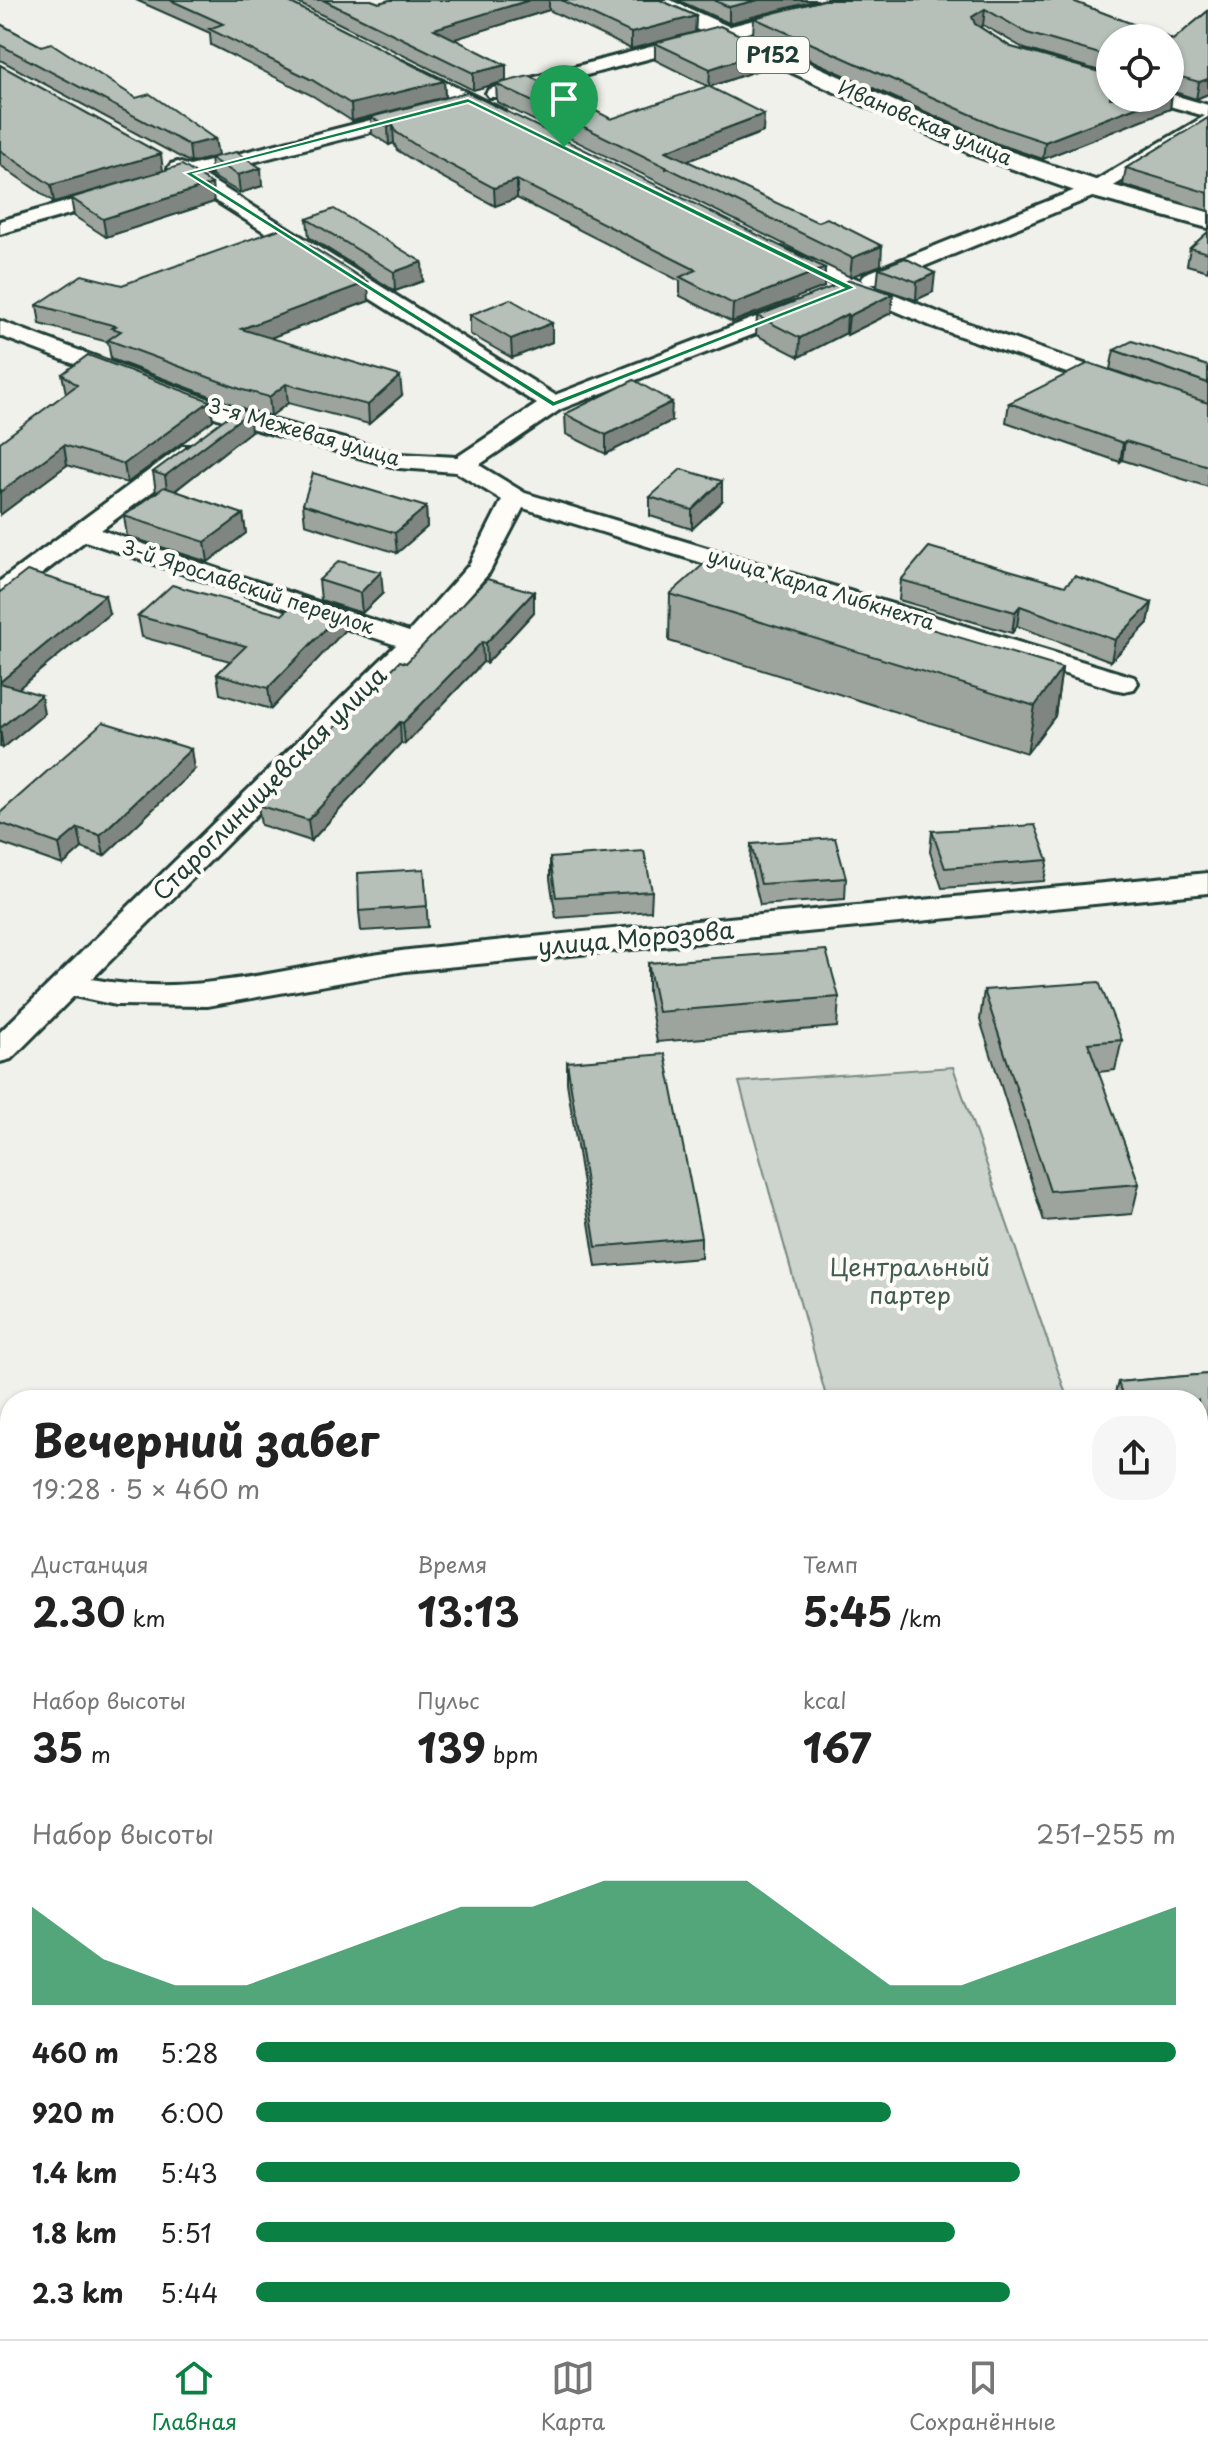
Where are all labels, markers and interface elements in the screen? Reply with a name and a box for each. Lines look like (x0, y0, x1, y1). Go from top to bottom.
map controls (1096, 24, 1184, 112)
button: locate (1096, 24, 1184, 112)
road number: Р152 (737, 37, 809, 73)
pin (530, 65, 598, 147)
street label: Ивановская улица (834, 72, 1017, 172)
icon: arrive (542, 77, 586, 121)
street label: 3-я Межевая улица (205, 389, 404, 473)
street label: 3-й Ярославский переулок (118, 531, 378, 641)
street label: улица Карла Либкнехта (704, 539, 939, 637)
street label: Староглинищевская улица (143, 657, 394, 908)
street label: улица Морозова (536, 911, 735, 964)
park label: Центральный партер (830, 1248, 990, 1312)
text: Вечерний забег (32, 1406, 379, 1472)
button: share (1092, 1416, 1176, 1500)
text: 19:28 · 5 × 460 m (32, 1469, 260, 1508)
text: Дистанция (32, 1547, 149, 1580)
text: Время (417, 1547, 488, 1580)
text: Темп (803, 1547, 858, 1580)
text: 2.30 (32, 1580, 125, 1641)
text: 13:13 (417, 1580, 520, 1641)
text: 5:45 (803, 1580, 893, 1641)
text: km (125, 1601, 166, 1634)
text: /km (893, 1601, 942, 1634)
text: Набор высоты (32, 1683, 186, 1716)
text: Пульс (417, 1683, 480, 1716)
text: kcal (803, 1683, 847, 1716)
text: 35 (32, 1716, 84, 1777)
text: 139 (417, 1716, 486, 1777)
text: 167 (803, 1716, 871, 1777)
text: m (84, 1737, 111, 1770)
text: bpm (486, 1737, 539, 1770)
text: Набор высоты (32, 1814, 214, 1853)
text: 251–255 m (1036, 1814, 1176, 1853)
text: 460 m (32, 2033, 119, 2072)
text: 5:28 (160, 2033, 219, 2072)
text: 920 m (32, 2093, 115, 2132)
text: 6:00 (160, 2093, 224, 2132)
text: 1.4 km (32, 2153, 117, 2192)
text: 5:43 (160, 2153, 218, 2192)
text: 1.8 km (32, 2213, 117, 2252)
text: 5:51 (160, 2213, 212, 2252)
text: 2.3 km (32, 2273, 124, 2312)
text: 5:44 (160, 2273, 219, 2312)
tab: Главная (152, 2356, 237, 2437)
tab: Карта (541, 2356, 605, 2437)
tab: Сохранённые (909, 2356, 1056, 2437)

